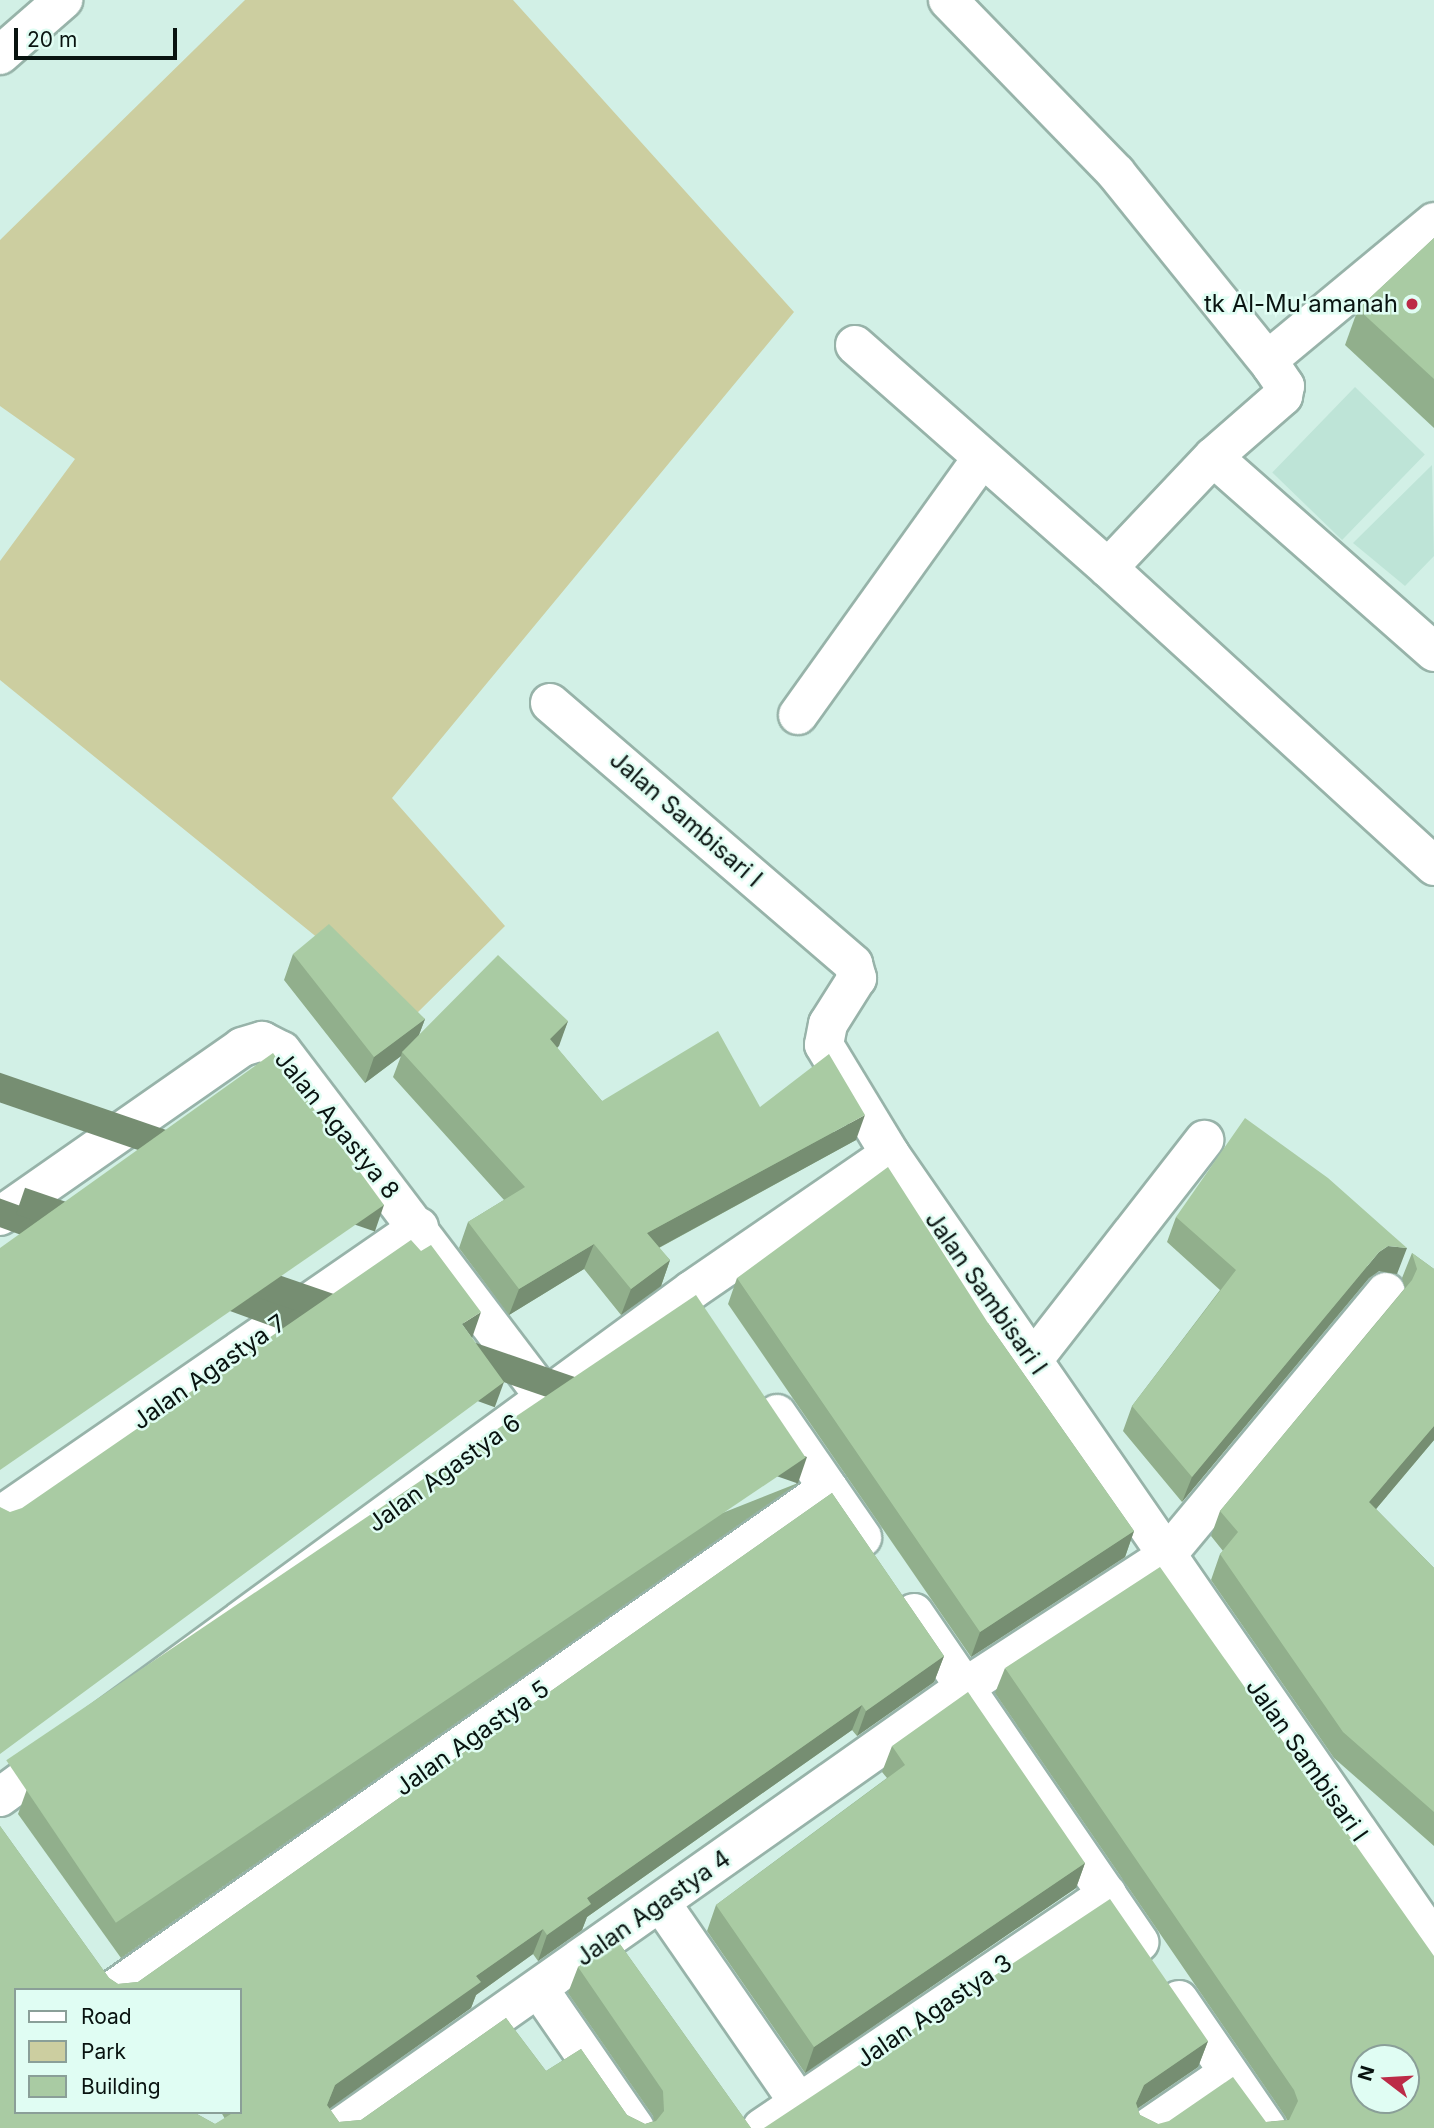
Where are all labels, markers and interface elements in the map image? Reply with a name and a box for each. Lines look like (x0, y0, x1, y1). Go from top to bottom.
scale bar (18, 14, 180, 58)
text: 20 m (27, 27, 77, 52)
place label: tk Al-Mu'amanah (1204, 290, 1398, 318)
marker: tk Al-Mu'amanah (1404, 296, 1420, 312)
street label: Jalan Sambisari I (604, 745, 768, 893)
street label: Jalan Agastya 8 (269, 1045, 405, 1205)
street label: Jalan Sambisari I (919, 1206, 1053, 1380)
street label: Jalan Agastya 7 (127, 1308, 291, 1436)
street label: Jalan Agastya 6 (362, 1408, 526, 1538)
street label: Jalan Sambisari I (1240, 1673, 1374, 1847)
street label: Jalan Agastya 5 (389, 1674, 555, 1802)
street label: Jalan Agastya 4 (570, 1844, 736, 1972)
street label: Jalan Agastya 3 (851, 1948, 1017, 2074)
legend (14, 1988, 242, 2114)
text: Road (81, 2004, 132, 2029)
text: Park (81, 2039, 126, 2064)
north arrow (1350, 2044, 1420, 2114)
text: N (1353, 2063, 1379, 2084)
text: Building (81, 2074, 161, 2099)

